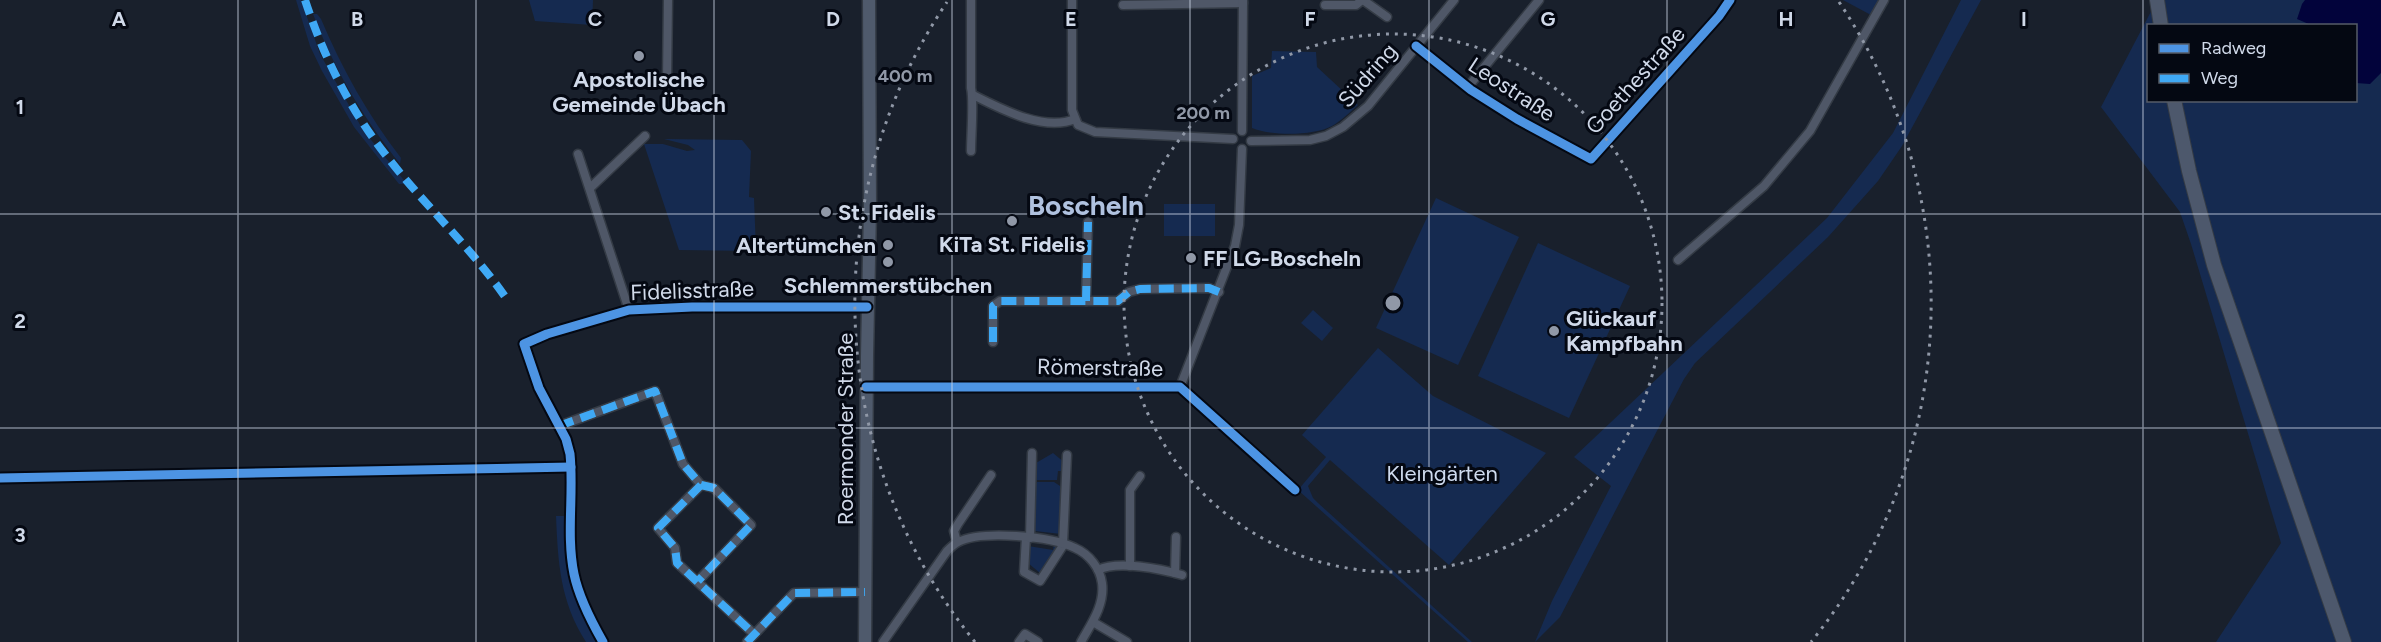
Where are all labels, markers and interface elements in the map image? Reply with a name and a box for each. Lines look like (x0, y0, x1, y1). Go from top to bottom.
text: A (112, 7, 127, 31)
text: B (351, 7, 363, 31)
text: C (588, 7, 602, 31)
text: D (826, 7, 840, 31)
text: E (1065, 7, 1077, 31)
text: F (1304, 7, 1316, 31)
text: G (1541, 7, 1556, 31)
text: H (1779, 7, 1794, 31)
text: I (2021, 7, 2027, 31)
street label: Goethestraße (1580, 21, 1691, 140)
legend (2147, 24, 2357, 102)
text: Radweg (2201, 37, 2266, 59)
street label: Südring (1332, 38, 1403, 113)
marker: Apostolische Gemeinde Übach (632, 49, 646, 63)
street label: Leostraße (1463, 51, 1560, 127)
text: 400 m (878, 65, 932, 87)
place label: Apostolische Gemeinde Übach (552, 66, 726, 118)
text: Weg (2201, 67, 2238, 89)
text: 1 (16, 95, 24, 119)
text: 200 m (1176, 102, 1230, 124)
district label: Boscheln (1028, 188, 1144, 222)
place label: St. Fidelis (838, 199, 936, 226)
marker: St. Fidelis (819, 205, 833, 219)
marker: KiTa St. Fidelis (1005, 214, 1019, 228)
place label: KiTa St. Fidelis (939, 231, 1085, 258)
place label: Altertümchen (736, 232, 876, 259)
marker: Altertümchen (881, 238, 895, 252)
place label: FF LG-Boscheln (1203, 245, 1361, 272)
marker: FF LG-Boscheln (1184, 251, 1198, 265)
marker: Schlemmerstübchen (881, 255, 895, 269)
place label: Schlemmerstübchen (784, 272, 992, 299)
street label: Fidelisstraße (630, 275, 754, 306)
centre of rings (1383, 293, 1403, 313)
place label: Glückauf Kampfbahn (1566, 305, 1683, 357)
text: 2 (14, 309, 26, 333)
marker: Glückauf Kampfbahn (1547, 324, 1561, 338)
street label: Roermonder Straße (832, 333, 859, 525)
street label: Römerstraße (1037, 353, 1163, 382)
park label: Kleingärten (1386, 460, 1498, 487)
text: 3 (14, 523, 26, 547)

